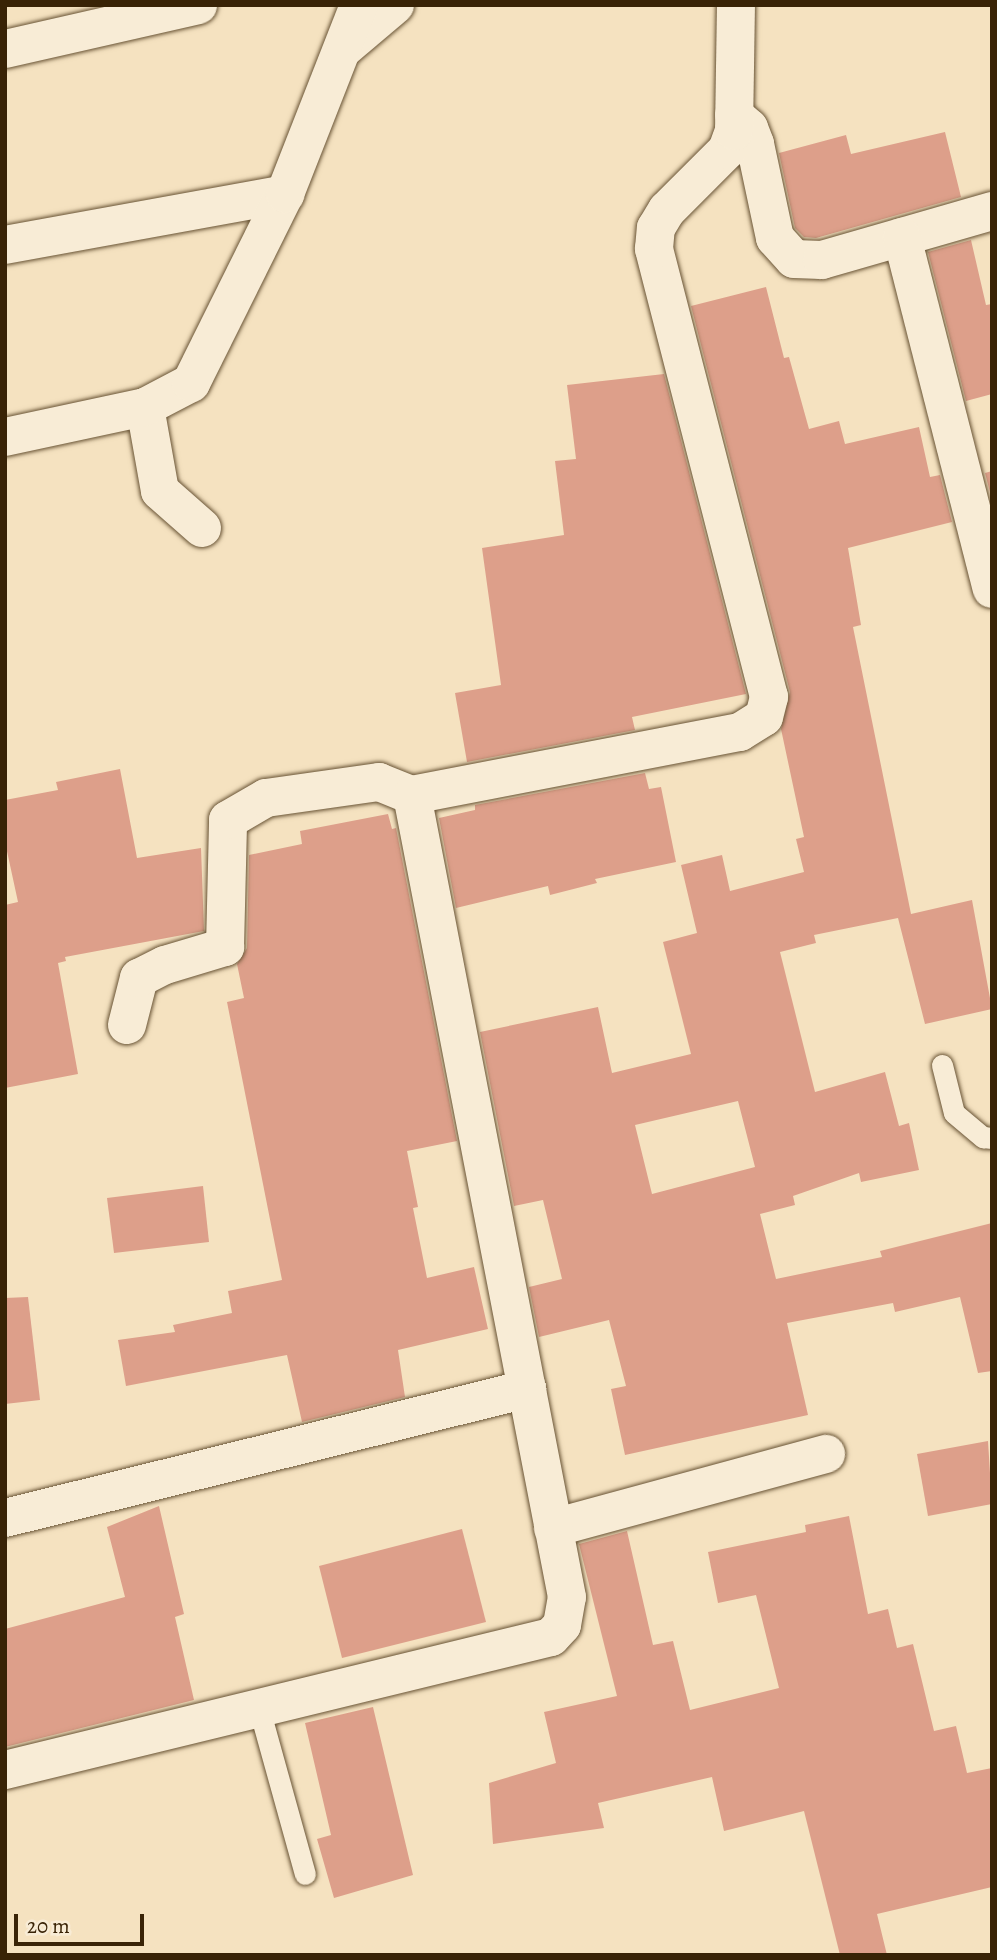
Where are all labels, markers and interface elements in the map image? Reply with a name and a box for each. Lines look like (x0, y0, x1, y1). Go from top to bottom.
scale bar (18, 1900, 147, 1944)
text: 20 m (27, 1912, 70, 1940)

